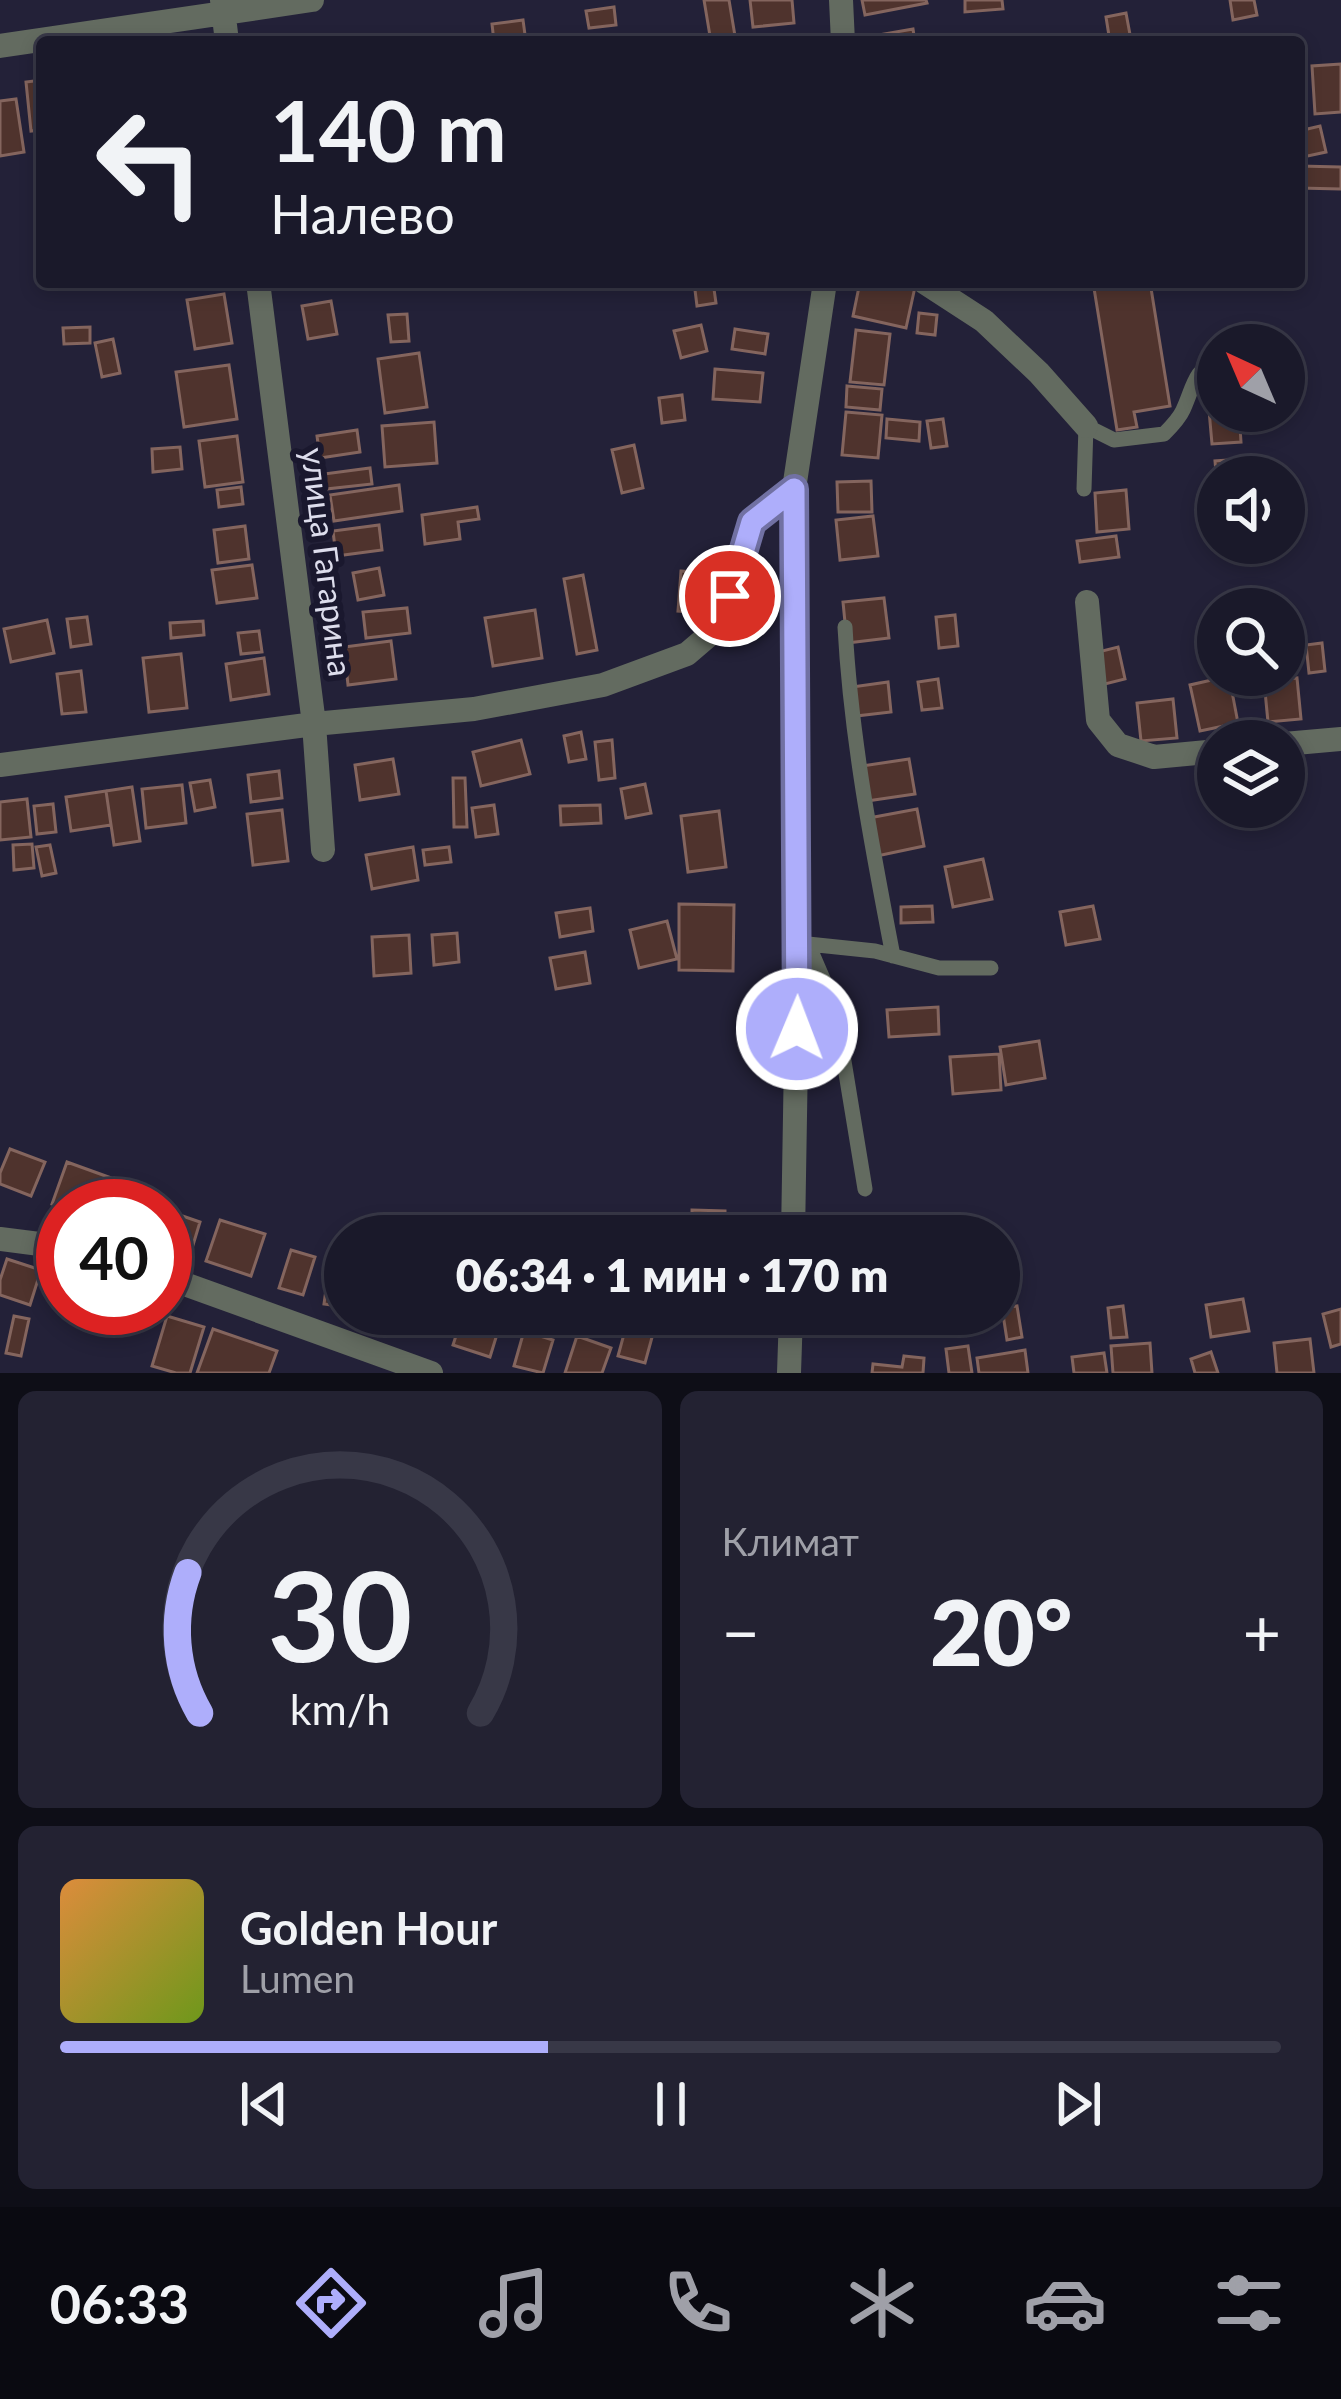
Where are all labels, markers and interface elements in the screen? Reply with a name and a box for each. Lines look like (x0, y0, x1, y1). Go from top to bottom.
text: 140 m (270, 79, 507, 180)
icon: left (72, 84, 228, 240)
text: Налево (270, 181, 455, 246)
north arrow (1197, 324, 1305, 432)
map controls (1197, 324, 1305, 828)
street label: улица Гагарина (294, 445, 362, 679)
button: sound (1197, 456, 1305, 564)
pin (679, 545, 781, 647)
icon: arrive (697, 563, 763, 629)
button: search (1197, 588, 1305, 696)
button: layers (1197, 720, 1305, 828)
position arrow (734, 966, 860, 1092)
speed limit sign: 40 (36, 1179, 192, 1335)
text: 06:34 · 1 мин · 170 m (456, 1248, 888, 1302)
text: Климат (722, 1518, 859, 1564)
text: 30 (267, 1539, 412, 1689)
text: 20° (930, 1577, 1072, 1685)
text: − (722, 1592, 760, 1671)
text: + (1243, 1592, 1281, 1671)
text: km/h (290, 1682, 390, 1733)
text: Golden Hour (240, 1901, 497, 1955)
text: Lumen (240, 1955, 355, 2001)
icon: previous (231, 2071, 297, 2137)
icon: pause (638, 2071, 704, 2137)
icon: next (1045, 2071, 1111, 2137)
icon: directions (289, 2261, 373, 2345)
icon: music (472, 2261, 556, 2345)
icon: phone (656, 2261, 740, 2345)
icon: climate (840, 2261, 924, 2345)
icon: car (1023, 2261, 1107, 2345)
icon: filters (1207, 2261, 1291, 2345)
text: 06:33 (50, 2271, 189, 2336)

